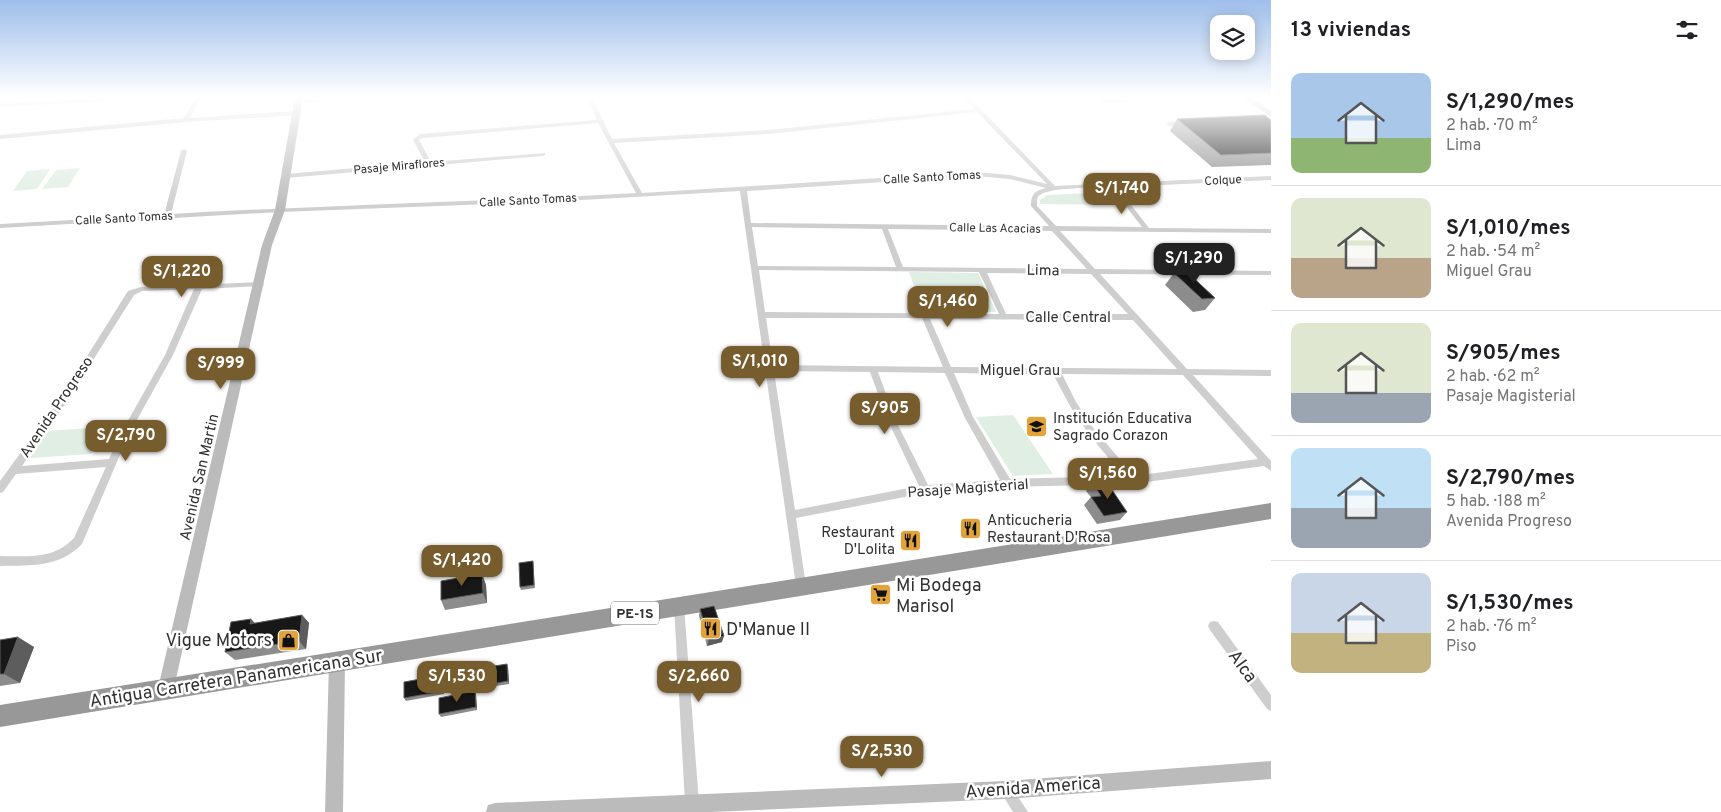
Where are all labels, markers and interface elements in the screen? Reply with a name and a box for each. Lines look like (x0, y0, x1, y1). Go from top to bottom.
map controls (1210, 15, 1255, 60)
button: layers (1210, 15, 1255, 60)
icon: filters (1673, 16, 1701, 44)
text: 13 viviendas (1291, 17, 1411, 44)
text: S/1,290/mes (1446, 89, 1574, 116)
icon: home (1331, 93, 1391, 153)
text: 2 hab. · 70 m² (1446, 116, 1538, 136)
text: Lima (1446, 136, 1481, 156)
street label: Pasaje Miraflores (353, 155, 445, 179)
street label: Calle Santo Tomas (883, 167, 981, 189)
pin: S/1,740 (1076, 172, 1168, 215)
street label: Colque (1204, 172, 1242, 190)
text: S/1,740 (1094, 179, 1150, 199)
street label: Calle Santo Tomas (479, 190, 577, 212)
street label: Calle Santo Tomas (75, 208, 173, 230)
text: S/1,010/mes (1446, 215, 1571, 242)
icon: home (1331, 218, 1391, 278)
street label: Calle Las Acacias (949, 220, 1041, 238)
pin: S/1,290 (1148, 242, 1240, 285)
text: 2 hab. · 54 m² (1446, 242, 1540, 262)
text: S/1,290 (1165, 249, 1223, 269)
pin: S/1,220 (136, 256, 228, 298)
text: S/1,220 (153, 262, 211, 282)
street label: Lima (1026, 262, 1060, 281)
text: Miguel Grau (1446, 262, 1532, 282)
pin: S/1,460 (902, 286, 994, 328)
text: S/1,460 (918, 292, 978, 312)
street label: Calle Central (1025, 309, 1111, 328)
text: S/905/mes (1446, 340, 1560, 367)
icon: home (1331, 343, 1391, 403)
pin: S/1,010 (714, 346, 806, 388)
pin: S/999 (186, 348, 256, 390)
text: S/1,010 (732, 352, 788, 372)
street label: Avenida Progreso (16, 354, 98, 462)
text: S/999 (197, 354, 245, 374)
street label: Miguel Grau (980, 362, 1060, 381)
text: 2 hab. · 62 m² (1446, 367, 1540, 387)
text: Pasaje Magisterial (1446, 387, 1576, 407)
pin: S/905 (850, 392, 920, 435)
text: S/905 (861, 399, 909, 419)
place label: Institución Educativa Sagrado Corazon (1053, 410, 1192, 446)
street label: Avenida San Martin (177, 412, 224, 543)
school or university icon: Institución Educativa Sagrado Corazon (1025, 415, 1049, 439)
pin: S/2,790 (80, 420, 172, 462)
text: S/2,790 (96, 426, 156, 446)
pin: S/1,560 (1062, 458, 1154, 500)
text: S/1,560 (1079, 464, 1137, 484)
text: S/2,790/mes (1446, 465, 1575, 492)
icon: home (1331, 468, 1391, 528)
street label: Pasaje Magisterial (907, 476, 1029, 503)
text: 5 hab. · 188 m² (1446, 492, 1546, 512)
place label: Anticucheria Restaurant D'Rosa (987, 512, 1110, 548)
text: Avenida Progreso (1446, 512, 1572, 532)
restaurant icon: Anticucheria Restaurant D'Rosa (959, 517, 983, 541)
place label: Restaurant D'Lolita (821, 524, 895, 560)
restaurant icon: Restaurant D'Lolita (899, 529, 923, 553)
pin: S/1,420 (416, 544, 508, 587)
text: S/1,420 (432, 551, 492, 571)
place label: Mi Bodega Marisol (896, 575, 981, 619)
supermarket icon: Mi Bodega Marisol (868, 583, 892, 607)
text: S/1,530/mes (1446, 590, 1574, 617)
icon: home (1331, 593, 1391, 653)
road number: PE-1S (611, 602, 659, 624)
restaurant icon: D'Manue II (698, 617, 722, 641)
text: 2 hab. · 76 m² (1446, 617, 1537, 637)
place label: D'Manue II (726, 619, 810, 642)
shop icon: Vigue Motors (276, 628, 300, 652)
place label: Vigue Motors (165, 630, 272, 653)
text: Piso (1446, 637, 1476, 657)
street label: Antigua Carretera Panamericana Sur (88, 645, 384, 714)
street label: Alca (1222, 646, 1261, 688)
pin: S/1,530 (411, 660, 503, 703)
pin: S/2,660 (653, 660, 745, 703)
text: S/1,530 (428, 667, 486, 687)
text: S/2,660 (668, 667, 730, 687)
pin: S/2,530 (836, 736, 928, 778)
text: S/2,530 (851, 742, 913, 762)
street label: Avenida America (965, 772, 1101, 805)

